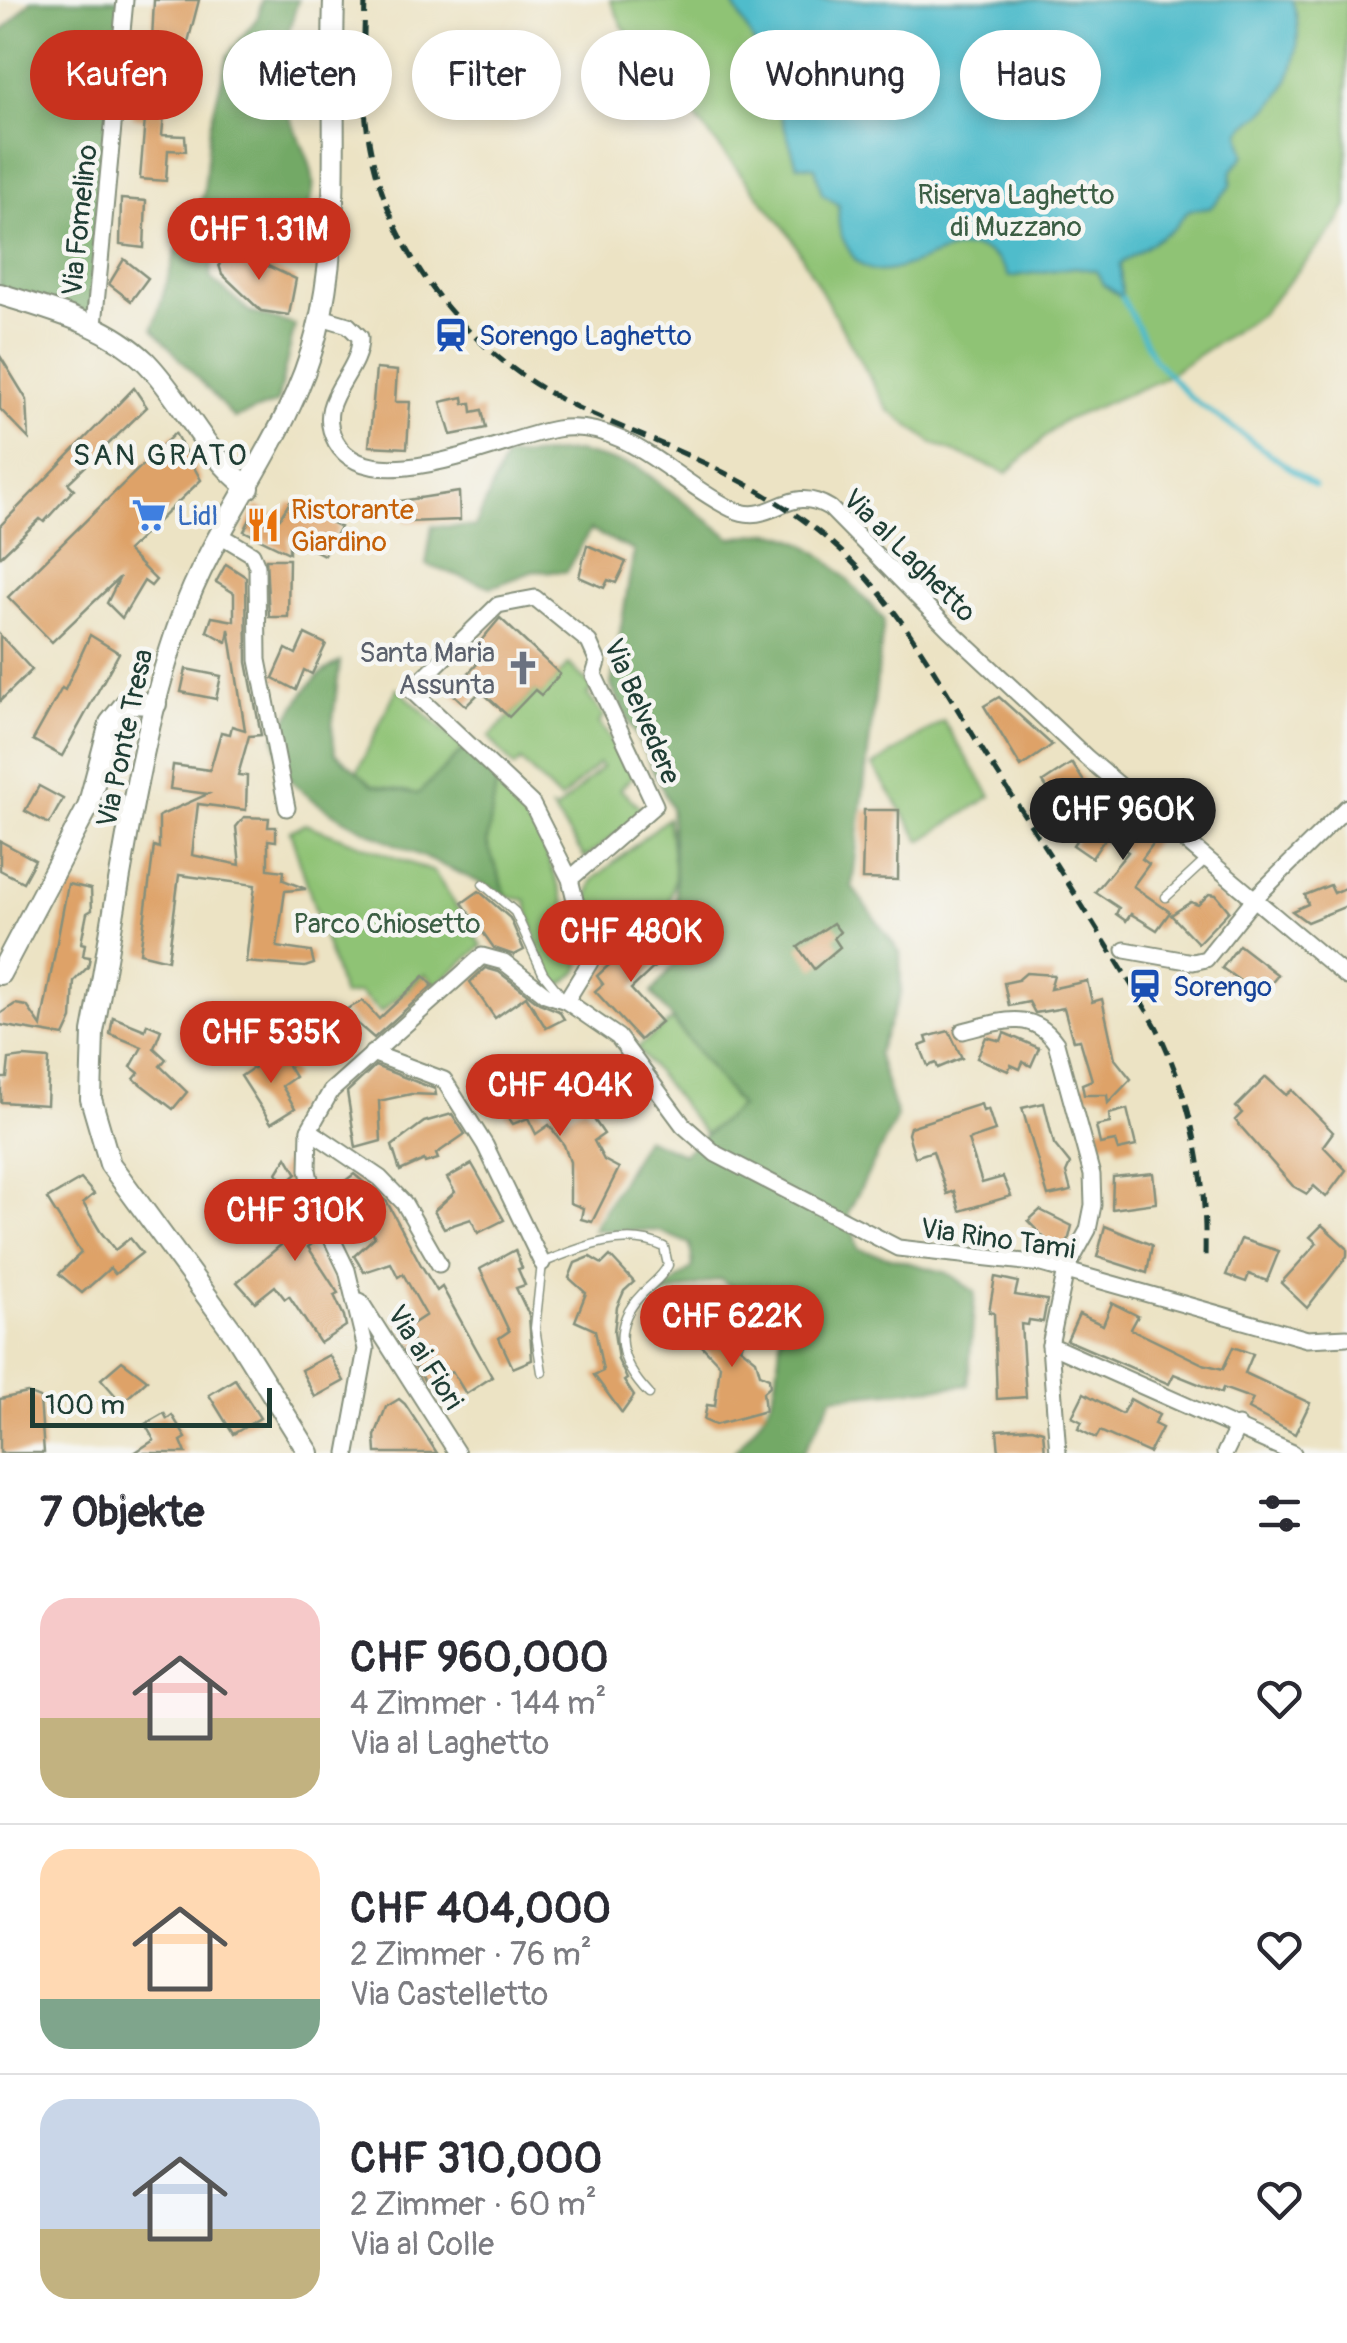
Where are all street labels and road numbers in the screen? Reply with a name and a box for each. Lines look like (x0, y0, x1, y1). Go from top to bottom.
street label: Via Fomelino (55, 143, 106, 298)
street label: Via al Laghetto (835, 482, 983, 630)
street label: Via Belvedere (595, 634, 688, 790)
street label: Via Ponte Tresa (90, 646, 161, 831)
street label: Via Rino Tami (918, 1211, 1077, 1268)
street label: Via ai Fiori (379, 1299, 471, 1417)

